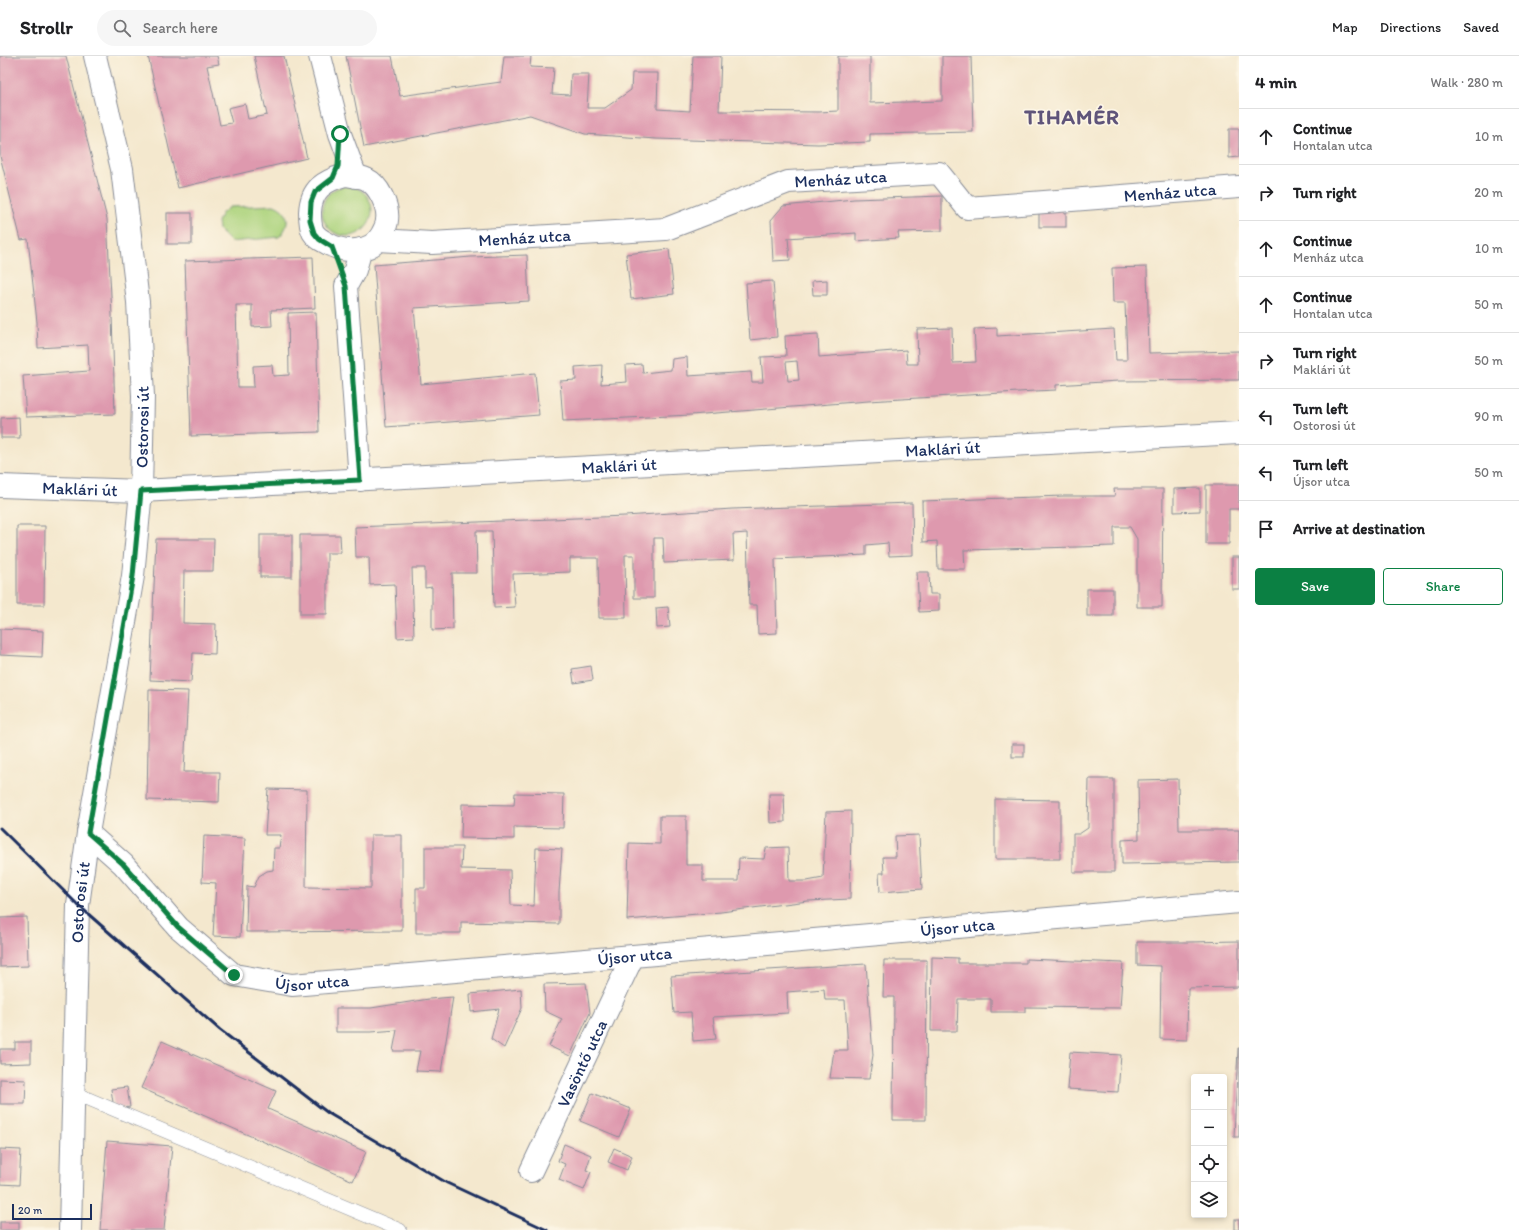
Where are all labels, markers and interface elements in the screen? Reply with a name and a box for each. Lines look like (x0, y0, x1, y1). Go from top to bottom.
search box (97, 10, 377, 46)
text: Strollr (20, 16, 73, 39)
icon: search (111, 17, 133, 39)
text: Search here (143, 19, 218, 37)
text: Map (1332, 19, 1358, 36)
text: Directions (1380, 19, 1441, 36)
text: Saved (1463, 19, 1499, 36)
text: 4 min (1255, 72, 1297, 92)
text: Walk · 280 m (1430, 75, 1503, 90)
district label: TIHAMÉR (1023, 104, 1120, 129)
text: Continue (1293, 120, 1352, 138)
route start (331, 125, 349, 143)
icon: ahead (1255, 126, 1277, 148)
text: 10 m (1475, 129, 1503, 144)
text: Hontalan utca (1293, 138, 1373, 153)
street label: Menház utca (794, 166, 888, 192)
street label: Menház utca (1123, 179, 1217, 206)
icon: right (1255, 182, 1277, 204)
text: Turn right (1293, 184, 1357, 202)
text: 20 m (1474, 185, 1503, 200)
street label: Menház utca (478, 225, 572, 250)
text: Continue (1293, 232, 1352, 250)
icon: ahead (1255, 238, 1277, 260)
text: 10 m (1475, 241, 1503, 256)
text: Menház utca (1293, 250, 1364, 265)
text: Continue (1293, 288, 1352, 306)
icon: ahead (1255, 294, 1277, 316)
text: 50 m (1474, 297, 1503, 312)
text: Hontalan utca (1293, 306, 1373, 321)
text: Turn right (1293, 344, 1357, 362)
icon: right (1255, 350, 1277, 372)
text: 50 m (1474, 353, 1503, 368)
text: Maklári út (1293, 362, 1351, 377)
street label: Ostorosi út (131, 385, 153, 468)
text: Turn left (1293, 400, 1348, 418)
icon: left (1255, 406, 1277, 428)
text: 90 m (1474, 409, 1503, 424)
text: Ostorosi út (1293, 418, 1356, 433)
street label: Maklári út (905, 437, 981, 461)
street label: Maklári út (581, 454, 657, 478)
text: Turn left (1293, 456, 1348, 474)
icon: left (1255, 462, 1277, 484)
text: 50 m (1474, 465, 1503, 480)
text: Újsor utca (1293, 474, 1350, 489)
street label: Maklári út (42, 478, 118, 500)
icon: arrive (1255, 518, 1277, 540)
text: Arrive at destination (1293, 520, 1425, 538)
button: Save (1255, 568, 1375, 605)
button: Share (1383, 568, 1503, 605)
street label: Ostorosi út (67, 860, 94, 943)
street label: Újsor utca (919, 914, 996, 940)
street label: Újsor utca (597, 943, 673, 969)
route end (225, 966, 243, 984)
street label: Újsor utca (273, 970, 350, 995)
street label: Vasöntő utca (553, 1016, 611, 1110)
map controls (1191, 1074, 1227, 1218)
button: + (1191, 1074, 1227, 1110)
button: − (1191, 1110, 1227, 1146)
button: locate (1191, 1146, 1227, 1182)
button: layers (1191, 1182, 1227, 1218)
scale bar (12, 1202, 92, 1221)
text: 20 m (18, 1204, 42, 1217)

